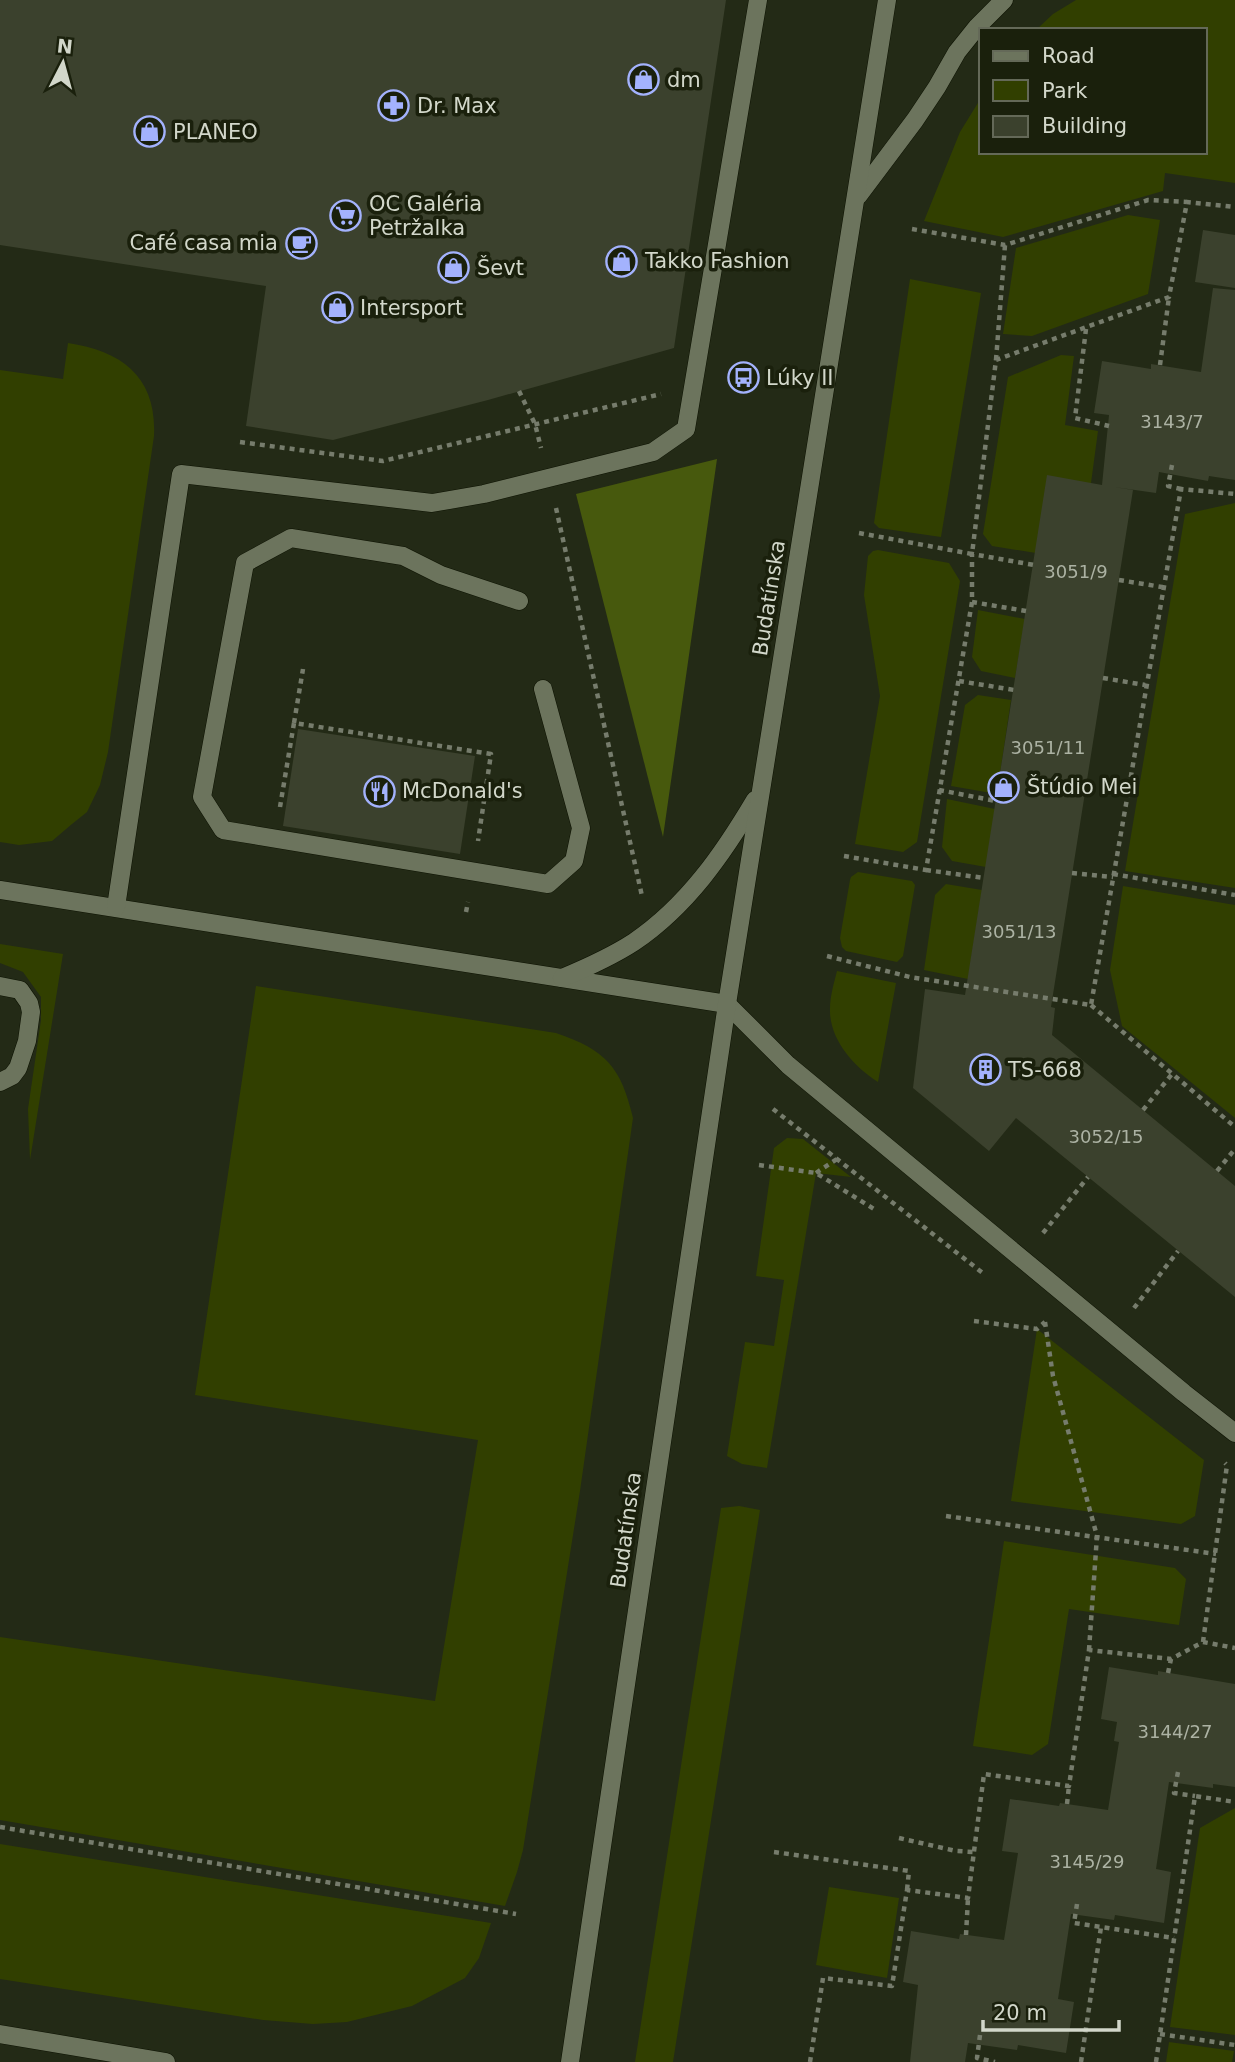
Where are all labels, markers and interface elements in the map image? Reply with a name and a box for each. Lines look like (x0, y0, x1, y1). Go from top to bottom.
north arrow (28, 28, 98, 98)
legend (979, 28, 1207, 154)
text: N (56, 34, 74, 58)
text: Road (1042, 44, 1095, 68)
shop icon: dm (627, 63, 661, 97)
place label: dm (667, 68, 701, 92)
text: Park (1042, 79, 1088, 103)
pharmacy icon: Dr. Max (377, 89, 411, 123)
place label: Dr. Max (417, 94, 497, 118)
text: Building (1042, 114, 1127, 138)
shop icon: PLANEO (133, 115, 167, 149)
place label: PLANEO (173, 120, 258, 144)
place label: OC Galéria Petržalka (369, 192, 482, 240)
supermarket icon: OC Galéria Petržalka (329, 199, 363, 233)
cafe icon: Café casa mia (284, 226, 318, 260)
place label: Café casa mia (129, 231, 278, 255)
shop icon: Takko Fashion (605, 244, 639, 278)
place label: Takko Fashion (644, 249, 790, 273)
shop icon: Ševt (437, 251, 471, 285)
place label: Ševt (477, 255, 524, 280)
shop icon: Intersport (320, 291, 354, 325)
place label: Intersport (360, 296, 463, 320)
bus stop icon: Lúky II (726, 361, 760, 395)
place label: Lúky II (766, 366, 834, 390)
house number: 3143/7 (1140, 411, 1204, 432)
street label: Budatínska (748, 538, 790, 658)
house number: 3051/9 (1044, 561, 1108, 582)
house number: 3051/11 (1011, 737, 1085, 758)
shop icon: Štúdio Mei (987, 770, 1021, 804)
restaurant icon: McDonald's (362, 774, 396, 808)
place label: Štúdio Mei (1027, 774, 1137, 799)
place label: McDonald's (402, 779, 523, 803)
house number: 3051/13 (982, 921, 1056, 942)
building icon: TS-668 (968, 1053, 1002, 1087)
place label: TS-668 (1007, 1058, 1082, 1082)
house number: 3052/15 (1069, 1126, 1143, 1147)
street label: Budatínska (606, 1470, 646, 1590)
house number: 3144/27 (1138, 1721, 1212, 1742)
house number: 3145/29 (1050, 1851, 1124, 1872)
scale bar (983, 1988, 1120, 2032)
text: 20 m (993, 2001, 1047, 2025)

